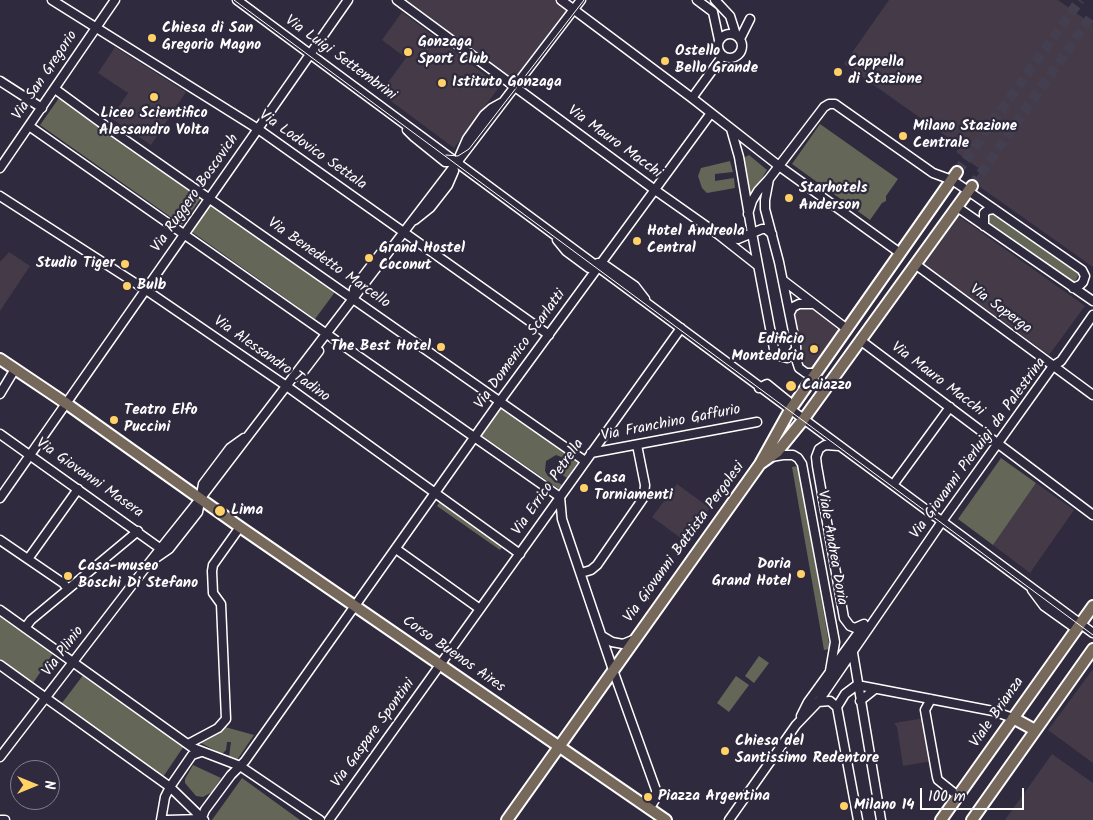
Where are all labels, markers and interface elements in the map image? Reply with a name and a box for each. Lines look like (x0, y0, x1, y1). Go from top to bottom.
street label: Via Luigi Settembrini (281, 13, 399, 105)
place label: Chiesa di San Gregorio Magno (162, 20, 261, 55)
street label: Via San Gregorio (10, 28, 82, 124)
marker: Chiesa di San Gregorio Magno (146, 32, 158, 44)
place label: Gonzaga Sport Club (418, 34, 488, 69)
place label: Ostello Bello Grande (675, 43, 758, 78)
marker: Gonzaga Sport Club (402, 46, 414, 58)
place label: Cappella di Stazione (848, 54, 922, 89)
marker: Ostello Bello Grande (659, 55, 671, 67)
marker: Cappella di Stazione (832, 66, 844, 78)
place label: Istituto Gonzaga (452, 74, 562, 92)
marker: Istituto Gonzaga (436, 77, 448, 89)
marker: Liceo Scientifico Alessandro Volta (148, 91, 160, 103)
street label: Via Mauro Macchi (563, 103, 665, 183)
place label: Liceo Scientifico Alessandro Volta (99, 105, 209, 140)
street label: Via Lodovico Settala (255, 107, 369, 195)
place label: Milano Stazione Centrale (913, 118, 1017, 153)
marker: Milano Stazione Centrale (897, 130, 909, 142)
street label: Via Ruggero Boscovich (148, 131, 244, 257)
place label: Starhotels Anderson (799, 180, 867, 215)
marker: Starhotels Anderson (783, 192, 795, 204)
street label: Via Benedetto Marcello (263, 215, 393, 313)
place label: Hotel Andreola Central (647, 223, 745, 258)
marker: Hotel Andreola Central (631, 235, 643, 247)
place label: Grand Hostel Coconut (379, 240, 465, 275)
marker: Grand Hostel Coconut (363, 252, 375, 264)
place label: Studio Tiger (36, 255, 115, 273)
marker: Studio Tiger (119, 258, 131, 270)
place label: Bulb (137, 277, 166, 295)
marker: Bulb (121, 280, 133, 292)
street label: Via Soperga (965, 281, 1035, 339)
street label: Via Domenico Scarlatti (472, 287, 570, 413)
street label: Via Alessandro Tadino (209, 313, 333, 407)
place label: Edificio Montedoria (732, 331, 804, 366)
place label: The Best Hotel (330, 338, 431, 356)
street label: Via Mauro Macchi (887, 339, 987, 421)
marker: The Best Hotel (435, 341, 447, 353)
marker: Edificio Montedoria (808, 343, 820, 355)
street label: Via Giovanni Pierluigi da Palestrina (907, 355, 1051, 543)
place label: Caiazzo (802, 377, 852, 395)
marker: Caiazzo (784, 379, 798, 393)
place label: Teatro Elfo Puccini (124, 402, 198, 437)
street label: Via Franchino Gaffurio (600, 402, 742, 446)
marker: Teatro Elfo Puccini (108, 414, 120, 426)
street label: Via Giovanni Masera (32, 435, 146, 523)
street label: Via Errico Petrella (509, 436, 589, 540)
street label: Via Giovanni Battista Pergolesi (621, 459, 749, 627)
place label: Casa Torniamenti (594, 470, 673, 505)
marker: Casa Torniamenti (578, 482, 590, 494)
street label: Viale Andrea Doria (812, 489, 850, 607)
place label: Lima (231, 502, 263, 520)
marker: Lima (213, 504, 227, 518)
place label: Doria Grand Hotel (712, 556, 791, 591)
place label: Casa-museo Boschi Di Stefano (78, 558, 198, 593)
marker: Doria Grand Hotel (795, 568, 807, 580)
marker: Casa-museo Boschi Di Stefano (62, 570, 74, 582)
street label: Corso Buenos Aires (398, 613, 508, 697)
street label: Via Plinio (39, 623, 89, 681)
street label: Viale Brianza (967, 674, 1029, 752)
street label: Via Gaspare Spontini (329, 676, 419, 792)
place label: Chiesa del Santissimo Redentore (735, 733, 879, 768)
marker: Chiesa del Santissimo Redentore (719, 745, 731, 757)
north arrow (10, 760, 60, 810)
scale bar (923, 778, 1027, 810)
text: N (38, 781, 60, 789)
text: 100 m (928, 785, 966, 809)
place label: Piazza Argentina (658, 788, 770, 806)
marker: Piazza Argentina (642, 791, 654, 803)
place label: Milano 14 (854, 797, 915, 815)
marker: Milano 14 (838, 800, 850, 812)

